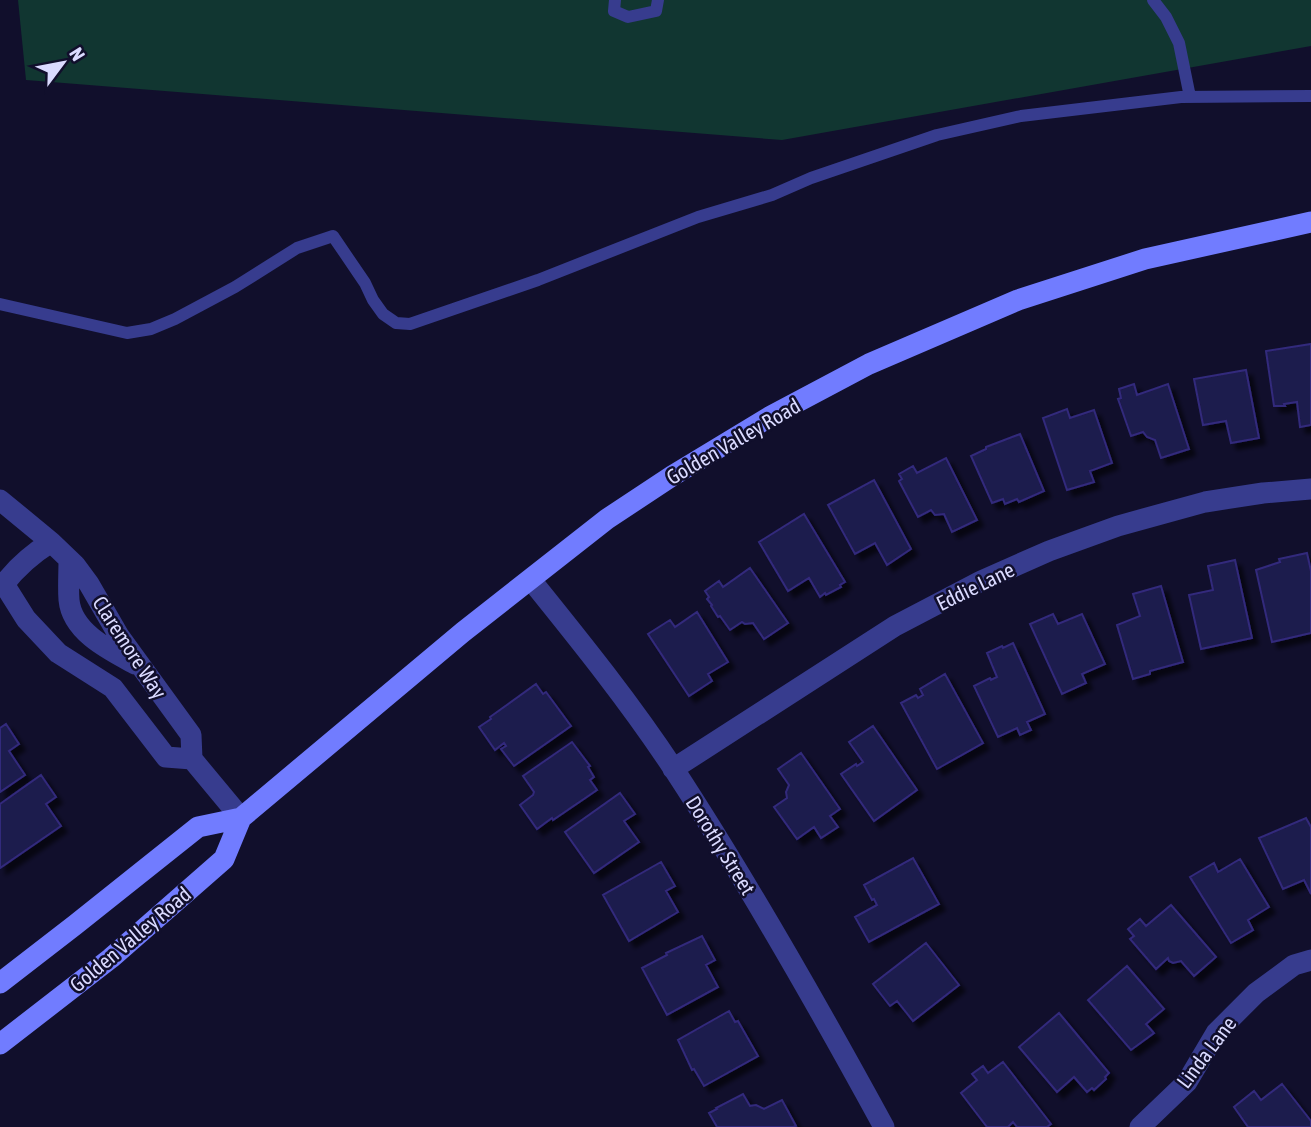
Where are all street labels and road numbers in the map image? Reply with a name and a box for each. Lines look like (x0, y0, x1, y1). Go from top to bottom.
street label: Golden Valley Road (662, 393, 804, 489)
street label: Eddie Lane (932, 557, 1018, 615)
street label: Claremore Way (88, 591, 172, 703)
street label: Dorothy Street (681, 791, 761, 899)
street label: Golden Valley Road (65, 882, 195, 996)
street label: Linda Lane (1171, 1011, 1241, 1093)

